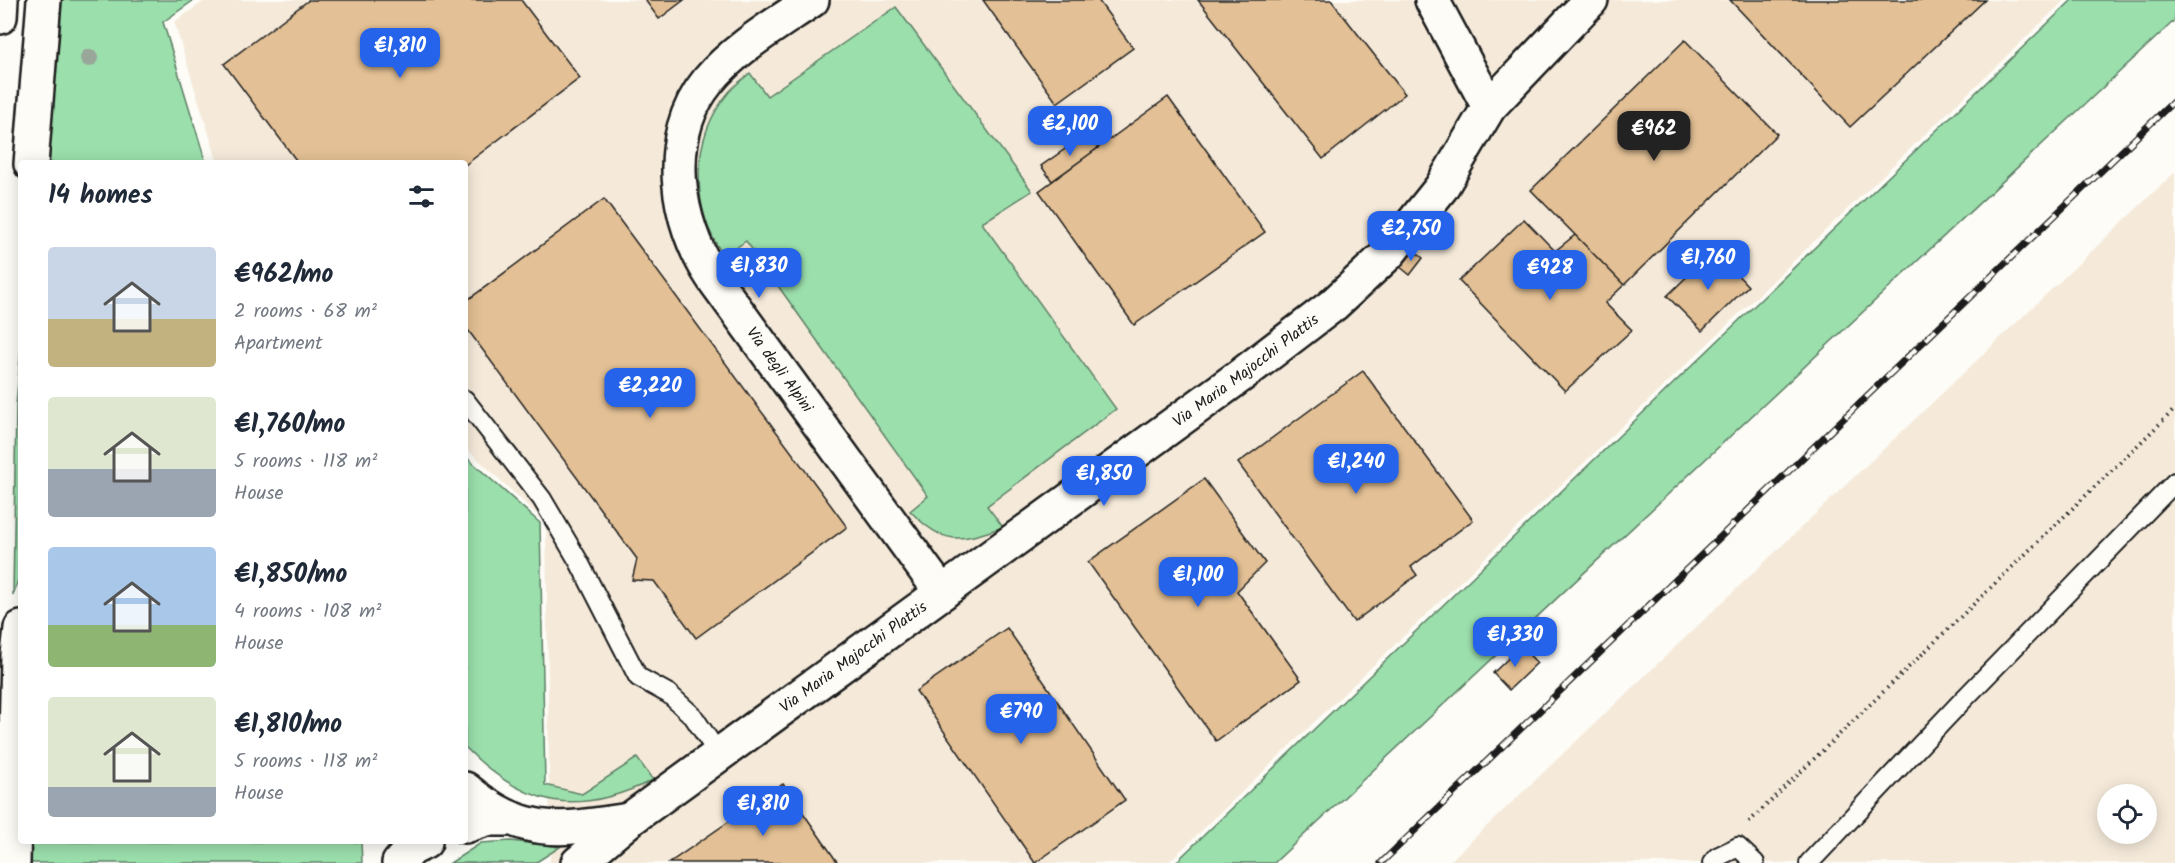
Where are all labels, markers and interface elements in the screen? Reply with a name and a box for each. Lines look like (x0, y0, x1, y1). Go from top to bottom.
pin: €1,810 (351, 28, 449, 79)
text: €1,810 (374, 31, 426, 63)
pin: €2,100 (1021, 106, 1119, 157)
text: €2,100 (1042, 109, 1098, 141)
pin: €962 (1618, 111, 1690, 162)
text: €962 (1631, 114, 1677, 146)
text: 14 homes (48, 175, 153, 217)
icon: filters (405, 180, 438, 213)
pin: €2,750 (1362, 211, 1460, 262)
text: €2,750 (1381, 214, 1441, 246)
pin: €1,760 (1659, 240, 1757, 291)
text: €1,760 (1681, 243, 1735, 275)
pin: €1,830 (710, 248, 808, 299)
pin: €928 (1514, 250, 1586, 301)
text: €1,830 (731, 251, 787, 283)
text: €928 (1527, 253, 1573, 285)
text: €962/mo (234, 254, 333, 296)
icon: home (96, 271, 168, 343)
text: 2 rooms · 68 m² (234, 296, 377, 328)
street label: Via Maria Majocchi Plattis (1167, 307, 1324, 433)
street label: Via degli Alpini (740, 322, 820, 419)
text: Apartment (234, 328, 323, 360)
pin: €2,220 (601, 368, 699, 419)
text: €2,220 (618, 371, 682, 403)
text: €1,760/mo (234, 404, 345, 446)
icon: home (96, 421, 168, 493)
pin: €1,240 (1307, 444, 1405, 495)
text: 5 rooms · 118 m² (234, 446, 377, 478)
text: €1,240 (1328, 447, 1384, 479)
pin: €1,850 (1055, 456, 1153, 507)
text: €1,850 (1076, 459, 1132, 491)
text: House (234, 478, 284, 510)
text: €1,850/mo (234, 554, 347, 596)
pin: €1,100 (1149, 557, 1247, 608)
text: €1,100 (1173, 560, 1223, 592)
icon: home (96, 571, 168, 643)
street label: Via Maria Majocchi Plattis (774, 595, 932, 719)
text: 4 rooms · 108 m² (234, 596, 381, 628)
pin: €1,330 (1466, 617, 1564, 668)
text: €1,330 (1487, 620, 1543, 652)
text: House (234, 628, 284, 660)
pin: €790 (985, 694, 1057, 745)
text: €790 (1000, 697, 1042, 729)
text: €1,810/mo (234, 704, 342, 746)
icon: home (96, 721, 168, 793)
text: 5 rooms · 118 m² (234, 746, 377, 778)
text: House (234, 778, 284, 810)
map controls (2097, 784, 2157, 844)
button: locate (2097, 784, 2157, 844)
pin: €1,810 (714, 786, 812, 837)
text: €1,810 (737, 789, 789, 821)

